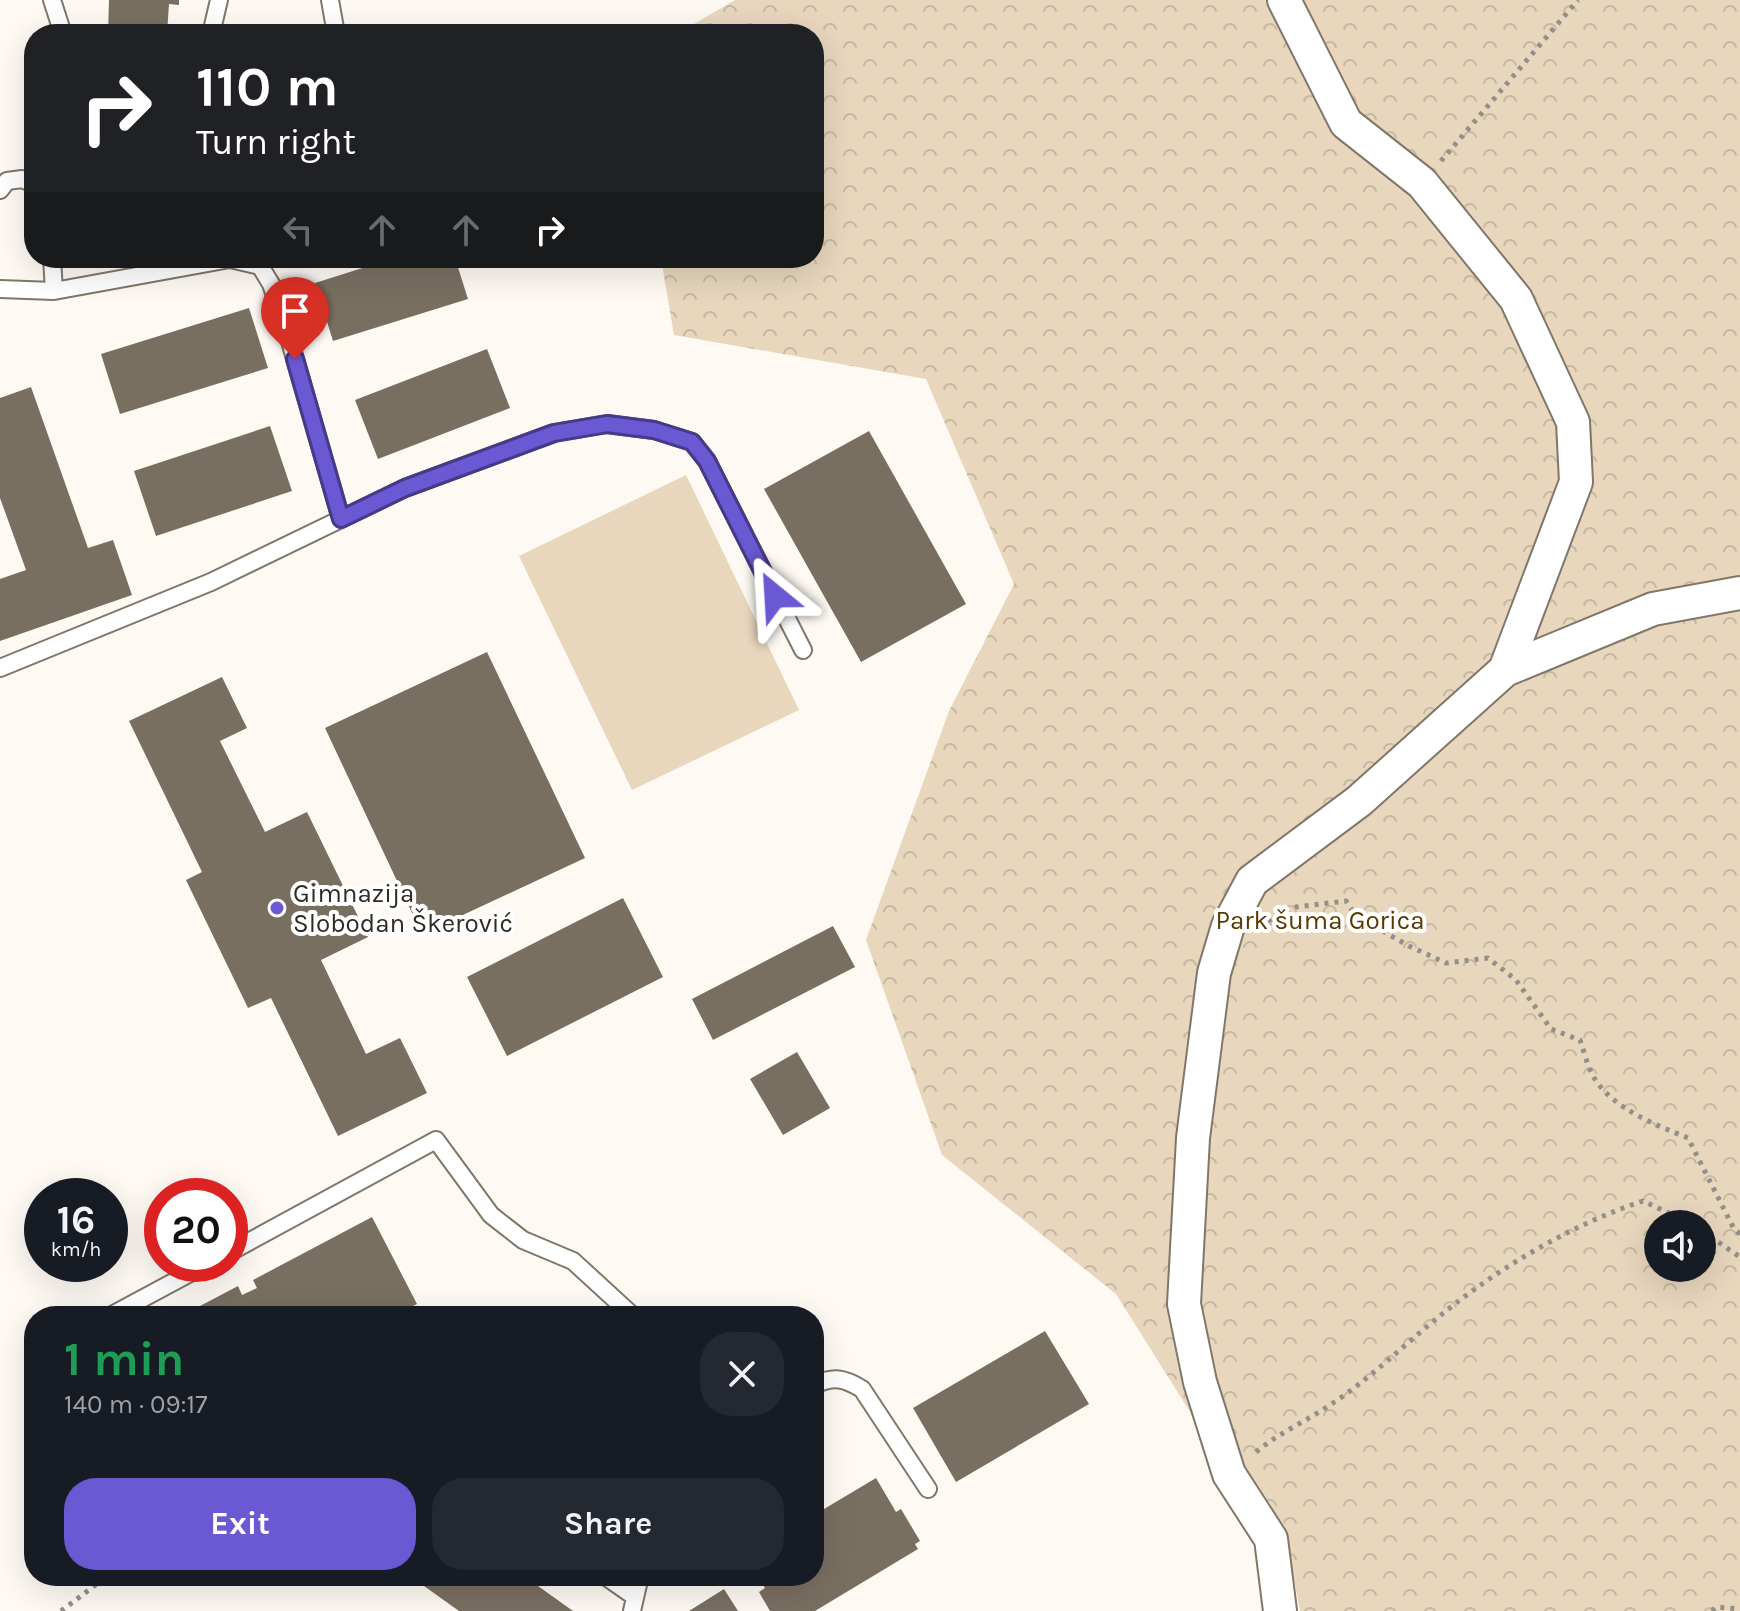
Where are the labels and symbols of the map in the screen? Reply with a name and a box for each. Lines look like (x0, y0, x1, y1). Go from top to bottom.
pin (261, 277, 329, 359)
position arrow (733, 554, 817, 638)
place label: Gimnazija Slobodan Škerović (293, 878, 513, 939)
marker: Gimnazija Slobodan Škerović (268, 899, 286, 917)
park label: Park šuma Gorica (1216, 905, 1424, 936)
speed limit sign: 20 (144, 1178, 248, 1282)

